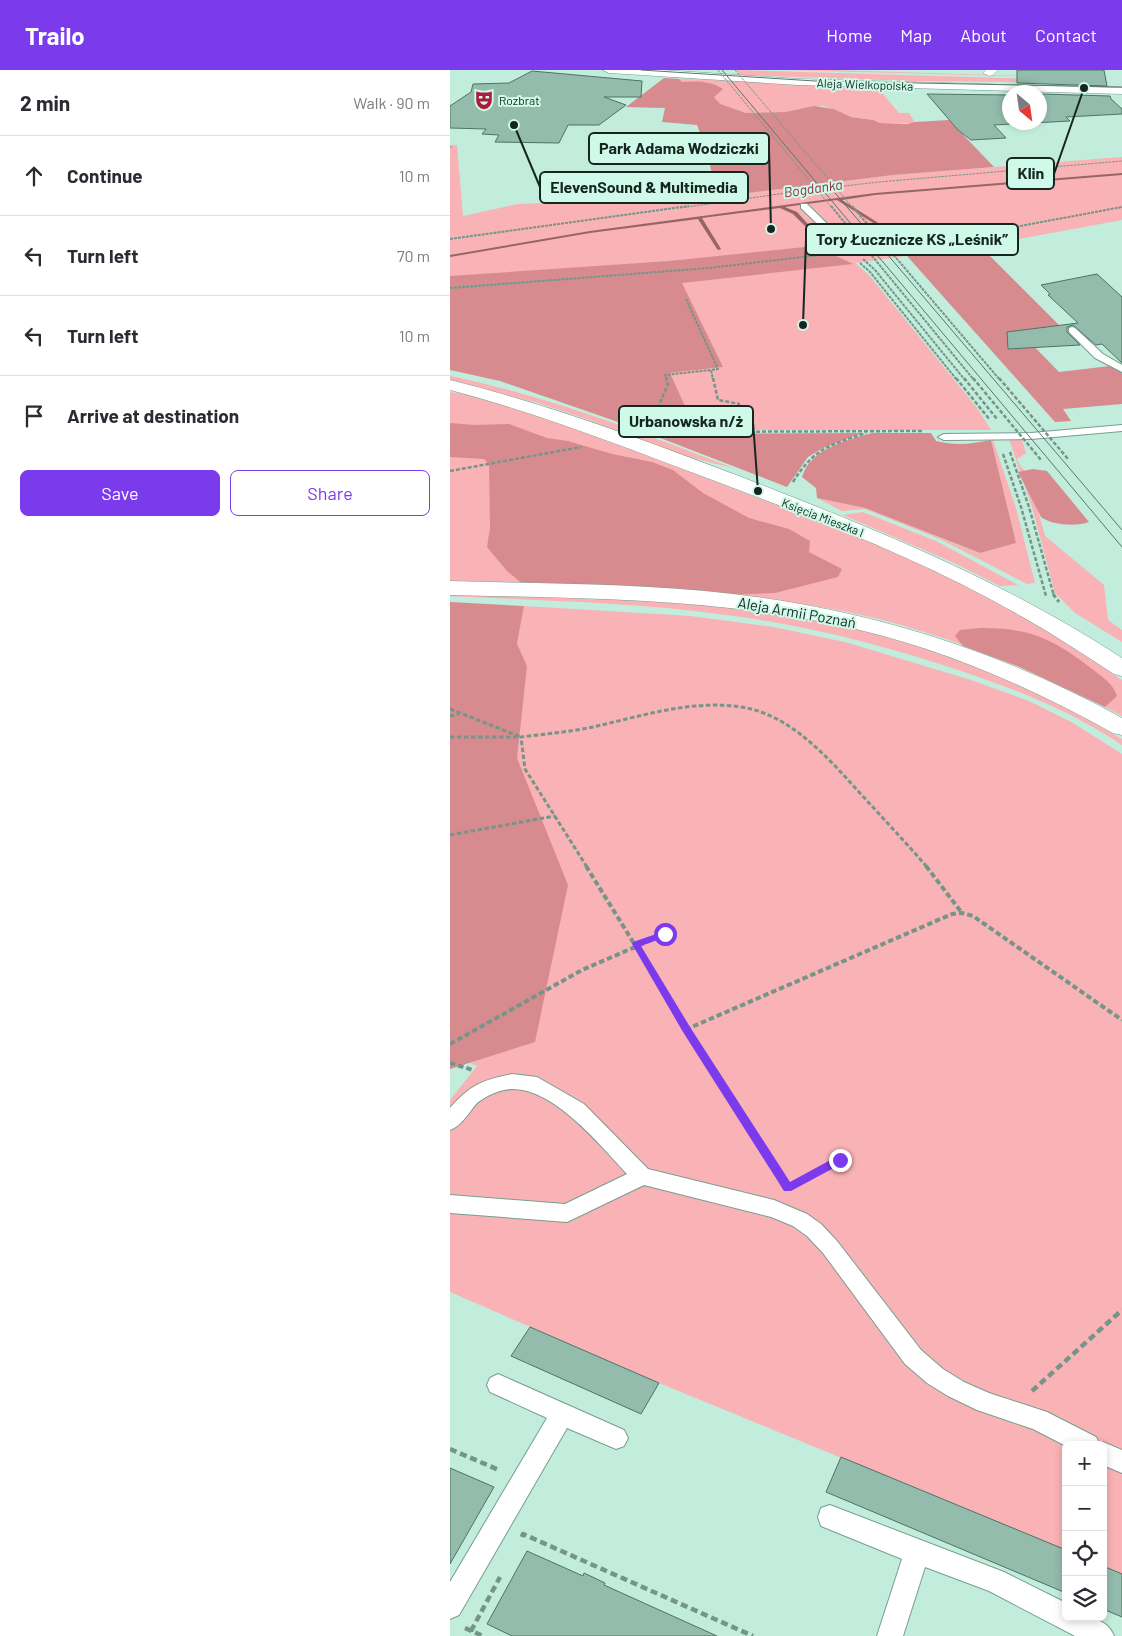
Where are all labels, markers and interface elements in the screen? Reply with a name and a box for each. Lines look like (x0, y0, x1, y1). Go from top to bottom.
text: Trailo (25, 21, 85, 50)
text: Home (826, 24, 872, 46)
text: Map (900, 24, 932, 46)
text: About (960, 24, 1007, 46)
text: Contact (1035, 24, 1097, 46)
street label: Aleja Wielkopolska (816, 75, 914, 93)
north arrow (1002, 85, 1047, 130)
theatre icon: Rozbrat (473, 89, 495, 111)
text: 2 min (20, 90, 70, 115)
text: Walk · 90 m (353, 93, 430, 112)
place label: Rozbrat (499, 93, 540, 107)
callout: Park Adama Wodziczki (589, 133, 769, 164)
text: Park Adama Wodziczki (599, 138, 759, 157)
callout: Klin (1007, 158, 1054, 189)
icon: ahead (20, 162, 48, 190)
text: Klin (1018, 163, 1044, 182)
text: Continue (67, 164, 143, 187)
text: 10 m (399, 166, 430, 185)
callout: ElevenSound & Multimedia (540, 172, 748, 203)
water label: Bogdanka (782, 175, 844, 201)
text: ElevenSound & Multimedia (550, 177, 738, 196)
callout: Tory Łucznicze KS „Leśnik” (806, 224, 1018, 255)
text: Tory Łucznicze KS „Leśnik” (816, 229, 1008, 248)
icon: left (20, 242, 48, 270)
text: Turn left (67, 244, 138, 267)
text: 70 m (397, 246, 430, 265)
icon: left (20, 322, 48, 350)
text: Turn left (67, 324, 138, 347)
text: 10 m (399, 326, 430, 345)
icon: arrive (20, 402, 48, 430)
text: Arrive at destination (67, 404, 239, 427)
callout: Urbanowska n/ż (619, 406, 753, 437)
text: Urbanowska n/ż (629, 411, 743, 430)
button: Save (20, 470, 220, 516)
button: Share (230, 470, 430, 516)
street label: Księcia Mieszka I (780, 495, 866, 539)
street label: Aleja Armii Poznań (736, 593, 858, 631)
route start (654, 923, 677, 946)
route end (829, 1149, 852, 1172)
map controls (1062, 1441, 1107, 1621)
button: + (1062, 1441, 1107, 1486)
button: − (1062, 1486, 1107, 1531)
button: locate (1062, 1531, 1107, 1576)
button: layers (1062, 1576, 1107, 1621)

